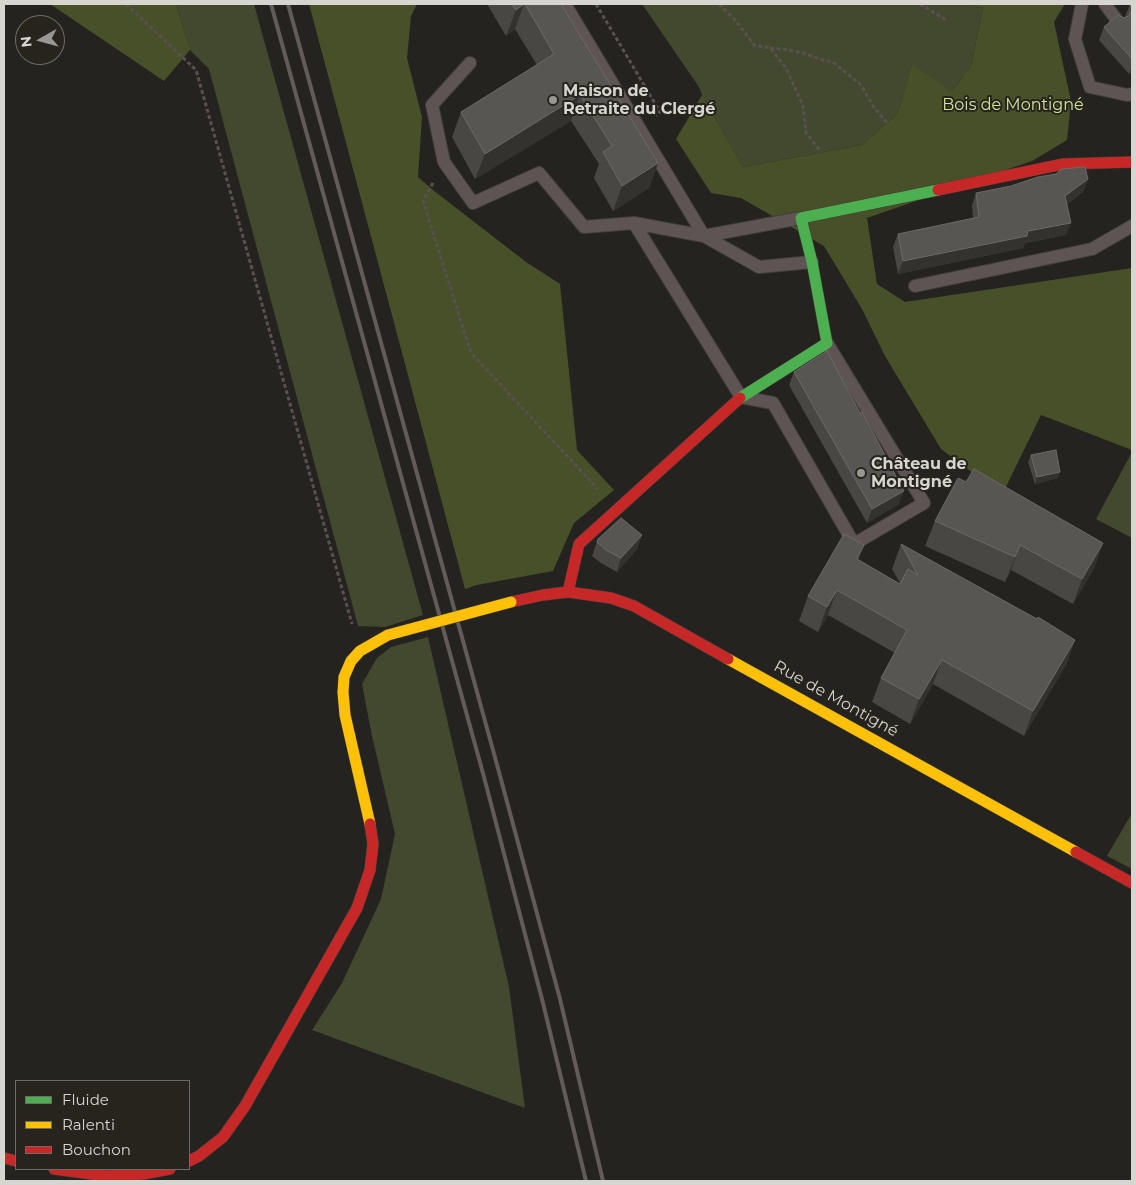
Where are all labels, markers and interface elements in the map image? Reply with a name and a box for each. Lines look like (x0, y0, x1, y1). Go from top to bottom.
north arrow (15, 15, 65, 65)
text: N (16, 35, 36, 48)
place label: Maison de Retraite du Clergé (563, 81, 715, 119)
marker: Maison de Retraite du Clergé (547, 94, 559, 106)
park label: Bois de Montigné (942, 95, 1084, 115)
place label: Château de Montigné (871, 454, 967, 492)
marker: Château de Montigné (855, 467, 867, 479)
street label: Rue de Montigné (770, 657, 902, 741)
legend (15, 1080, 190, 1170)
text: Fluide (62, 1090, 109, 1109)
text: Ralenti (62, 1115, 115, 1134)
text: Bouchon (62, 1140, 131, 1159)

